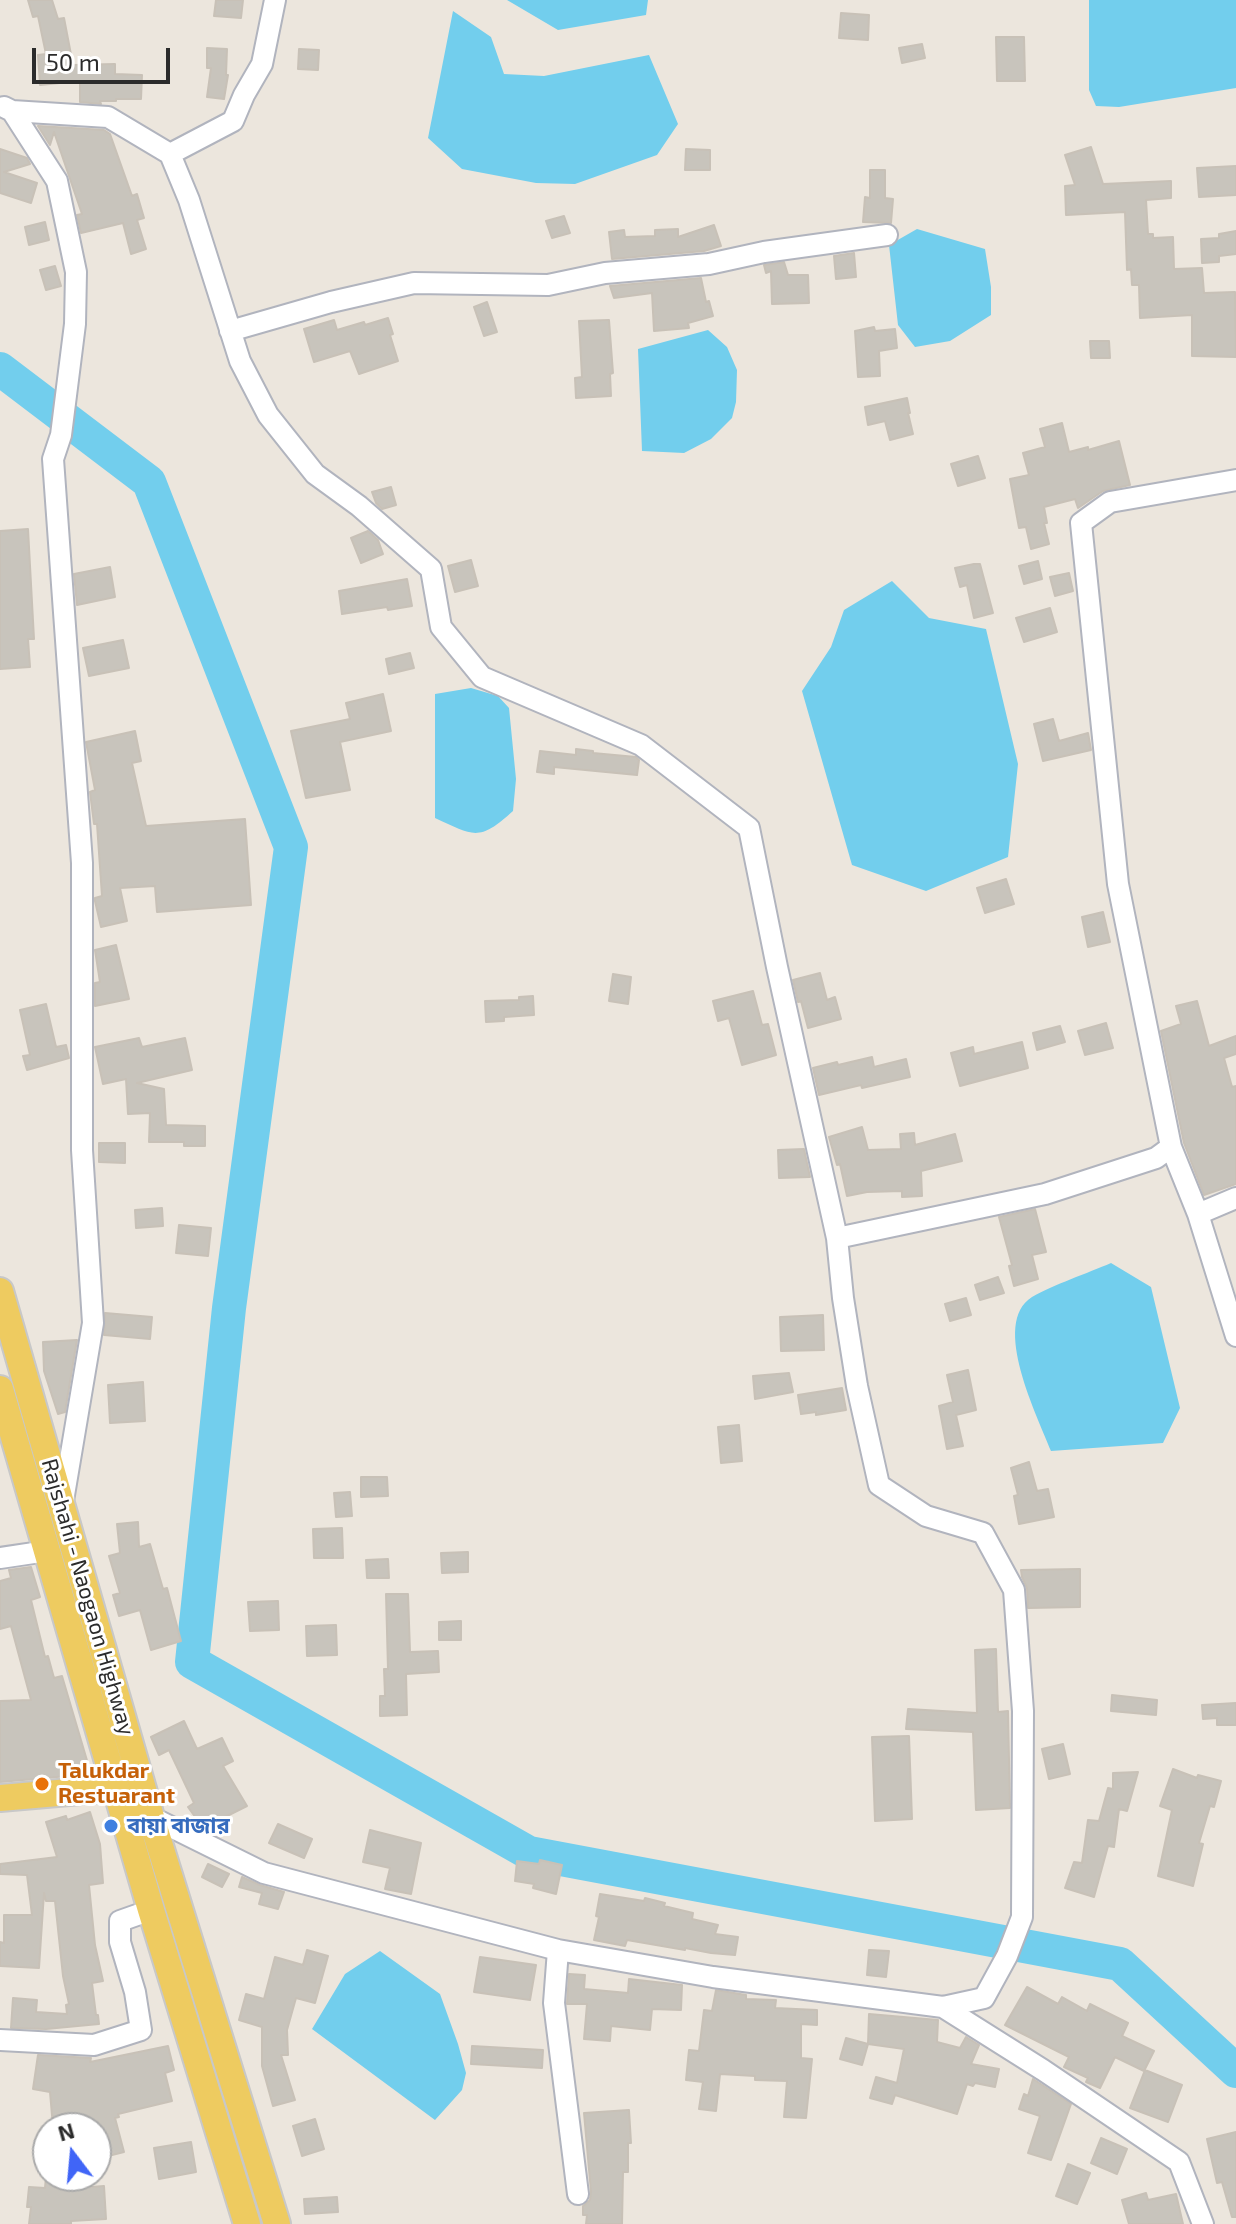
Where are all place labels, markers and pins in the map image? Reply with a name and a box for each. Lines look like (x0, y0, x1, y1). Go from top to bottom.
place label: Talukdar Restuarant (58, 1758, 175, 1810)
marker: Talukdar Restuarant (33, 1775, 51, 1793)
place label: বায়া বাজার (127, 1813, 230, 1839)
marker: বায়া বাজার (102, 1817, 120, 1835)

